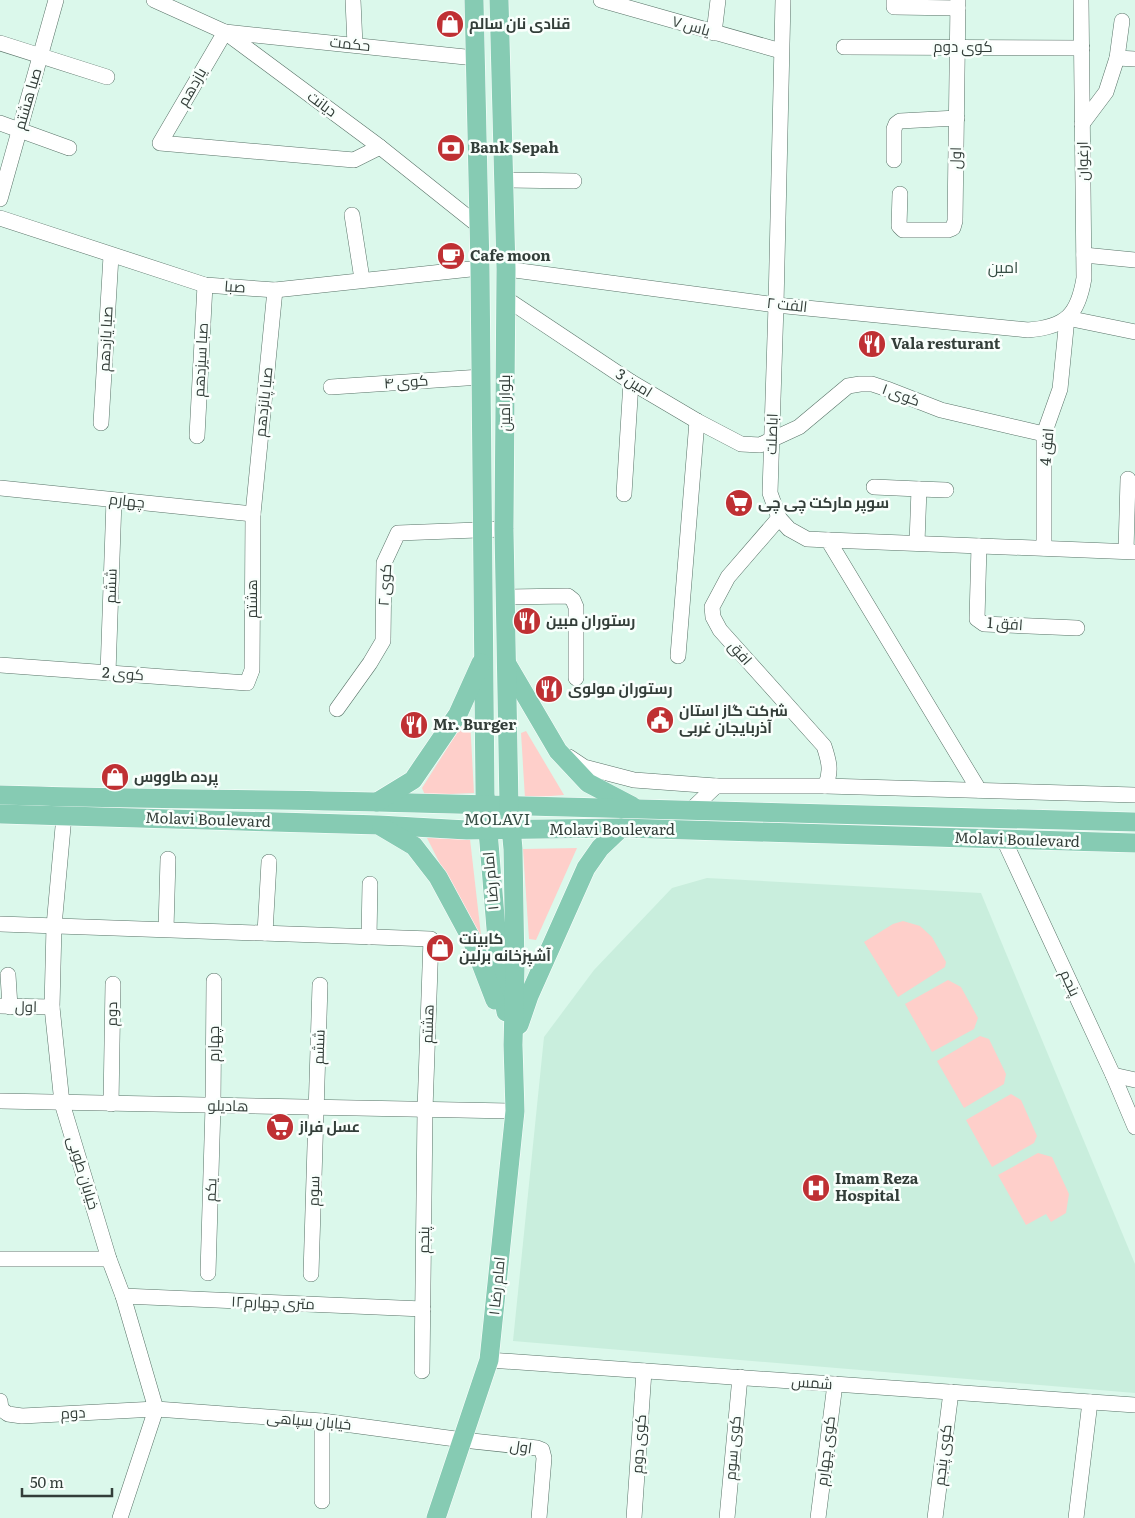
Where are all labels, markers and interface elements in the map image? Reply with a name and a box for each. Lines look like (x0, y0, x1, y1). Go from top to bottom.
street label: یاس ۷ (670, 8, 713, 41)
shop icon: قنادی نان سالم (435, 9, 465, 39)
place label: قنادی نان سالم (469, 11, 571, 34)
street label: حکمت (329, 29, 372, 56)
street label: کوی دوم (933, 34, 993, 57)
street label: یازدهم (170, 63, 211, 110)
street label: صبا هشتم (7, 65, 46, 132)
street label: دیانت (303, 84, 343, 122)
bank icon: Bank Sepah (436, 133, 466, 163)
place label: Bank Sepah (470, 135, 559, 158)
street label: ارغوان (1070, 141, 1093, 181)
street label: اول (943, 147, 966, 169)
cafe icon: Cafe moon (436, 241, 466, 271)
place label: Cafe moon (470, 243, 551, 266)
district label: امین (988, 254, 1018, 278)
street label: صبا (224, 273, 246, 298)
street label: الفت ۲ (766, 290, 809, 317)
street label: صبا یازدهم (91, 306, 118, 372)
street label: صبا سیزدهم (186, 322, 213, 398)
restaurant icon: Vala resturant (857, 329, 887, 359)
place label: Vala resturant (891, 331, 1001, 354)
street label: امین 3 (612, 361, 658, 402)
street label: صبا پانزدهم (247, 366, 278, 438)
street label: کوی ۴ (383, 367, 429, 394)
street label: بلوار امین (492, 375, 515, 431)
street label: کوی ۱ (879, 376, 924, 411)
street label: اباصلت (758, 413, 783, 455)
street label: افق 4 (1032, 427, 1059, 467)
street label: چهارم (108, 486, 146, 513)
supermarket icon: سوپر مارکت چی چی (724, 488, 754, 518)
place label: سوپر مارکت چی چی (758, 490, 889, 514)
street label: کوی ۲ (371, 563, 396, 607)
street label: ششم (97, 568, 122, 604)
street label: هشتم (239, 579, 262, 619)
restaurant icon: رستوران مبین (512, 606, 542, 636)
place label: رستوران مبین (546, 608, 635, 631)
street label: افق 1 (987, 610, 1024, 635)
street label: افق (724, 634, 759, 670)
street label: کوی 2 (101, 660, 145, 685)
restaurant icon: رستوران مولوی (534, 674, 564, 704)
place label: رستوران مولوی (568, 676, 673, 699)
place label: شرکت گاز استان آذربایجان غربی (679, 698, 788, 738)
public building icon: شرکت گاز استان آذربایجان غربی (645, 705, 675, 735)
restaurant icon: Mr. Burger (399, 710, 429, 740)
place label: Mr. Burger (433, 712, 516, 735)
shop icon: پرده طاووس (100, 762, 130, 792)
place label: پرده طاووس (134, 764, 219, 788)
street label: Molavi Boulevard (145, 805, 271, 832)
district label: MOLAVI (464, 806, 530, 830)
street label: Molavi Boulevard (549, 817, 675, 840)
street label: Molavi Boulevard (954, 825, 1080, 852)
street label: امام رضا ۱ (475, 851, 504, 911)
place label: کابینت آشپزخانه برلین (459, 926, 551, 967)
shop icon: کابینت آشپزخانه برلین (425, 933, 455, 963)
street label: پنجم (1055, 965, 1088, 1000)
street label: اول (15, 994, 37, 1017)
street label: دوم (99, 1001, 122, 1027)
street label: هشتم (414, 1004, 439, 1044)
street label: چهارم (201, 1026, 224, 1062)
street label: ششم (305, 1029, 330, 1065)
street label: هادیلو (207, 1093, 249, 1116)
supermarket icon: عسل فراز (265, 1112, 295, 1142)
place label: عسل فراز (298, 1114, 360, 1137)
street label: خیابان طوبی (62, 1133, 106, 1212)
place label: Imam Reza Hospital (835, 1166, 919, 1206)
hospital icon: Imam Reza Hospital (801, 1173, 831, 1203)
street label: سوم (300, 1175, 325, 1207)
street label: یکم (198, 1178, 221, 1202)
street label: پنجم (411, 1226, 434, 1254)
street label: امام رضا ۱ (481, 1255, 510, 1316)
street label: ۱۲متری چهارم (231, 1289, 315, 1314)
street label: شمس (791, 1369, 833, 1394)
street label: دوم (60, 1399, 86, 1424)
street label: خیابان سپاهی (266, 1404, 352, 1435)
street label: کوی دوم (624, 1414, 651, 1474)
street label: کوی چهارم (809, 1414, 840, 1487)
street label: کوی سوم (717, 1415, 746, 1481)
street label: کوی پنجم (926, 1423, 957, 1487)
street label: اول (509, 1433, 534, 1458)
scale bar (22, 1466, 112, 1498)
text: 50 m (30, 1470, 64, 1493)

